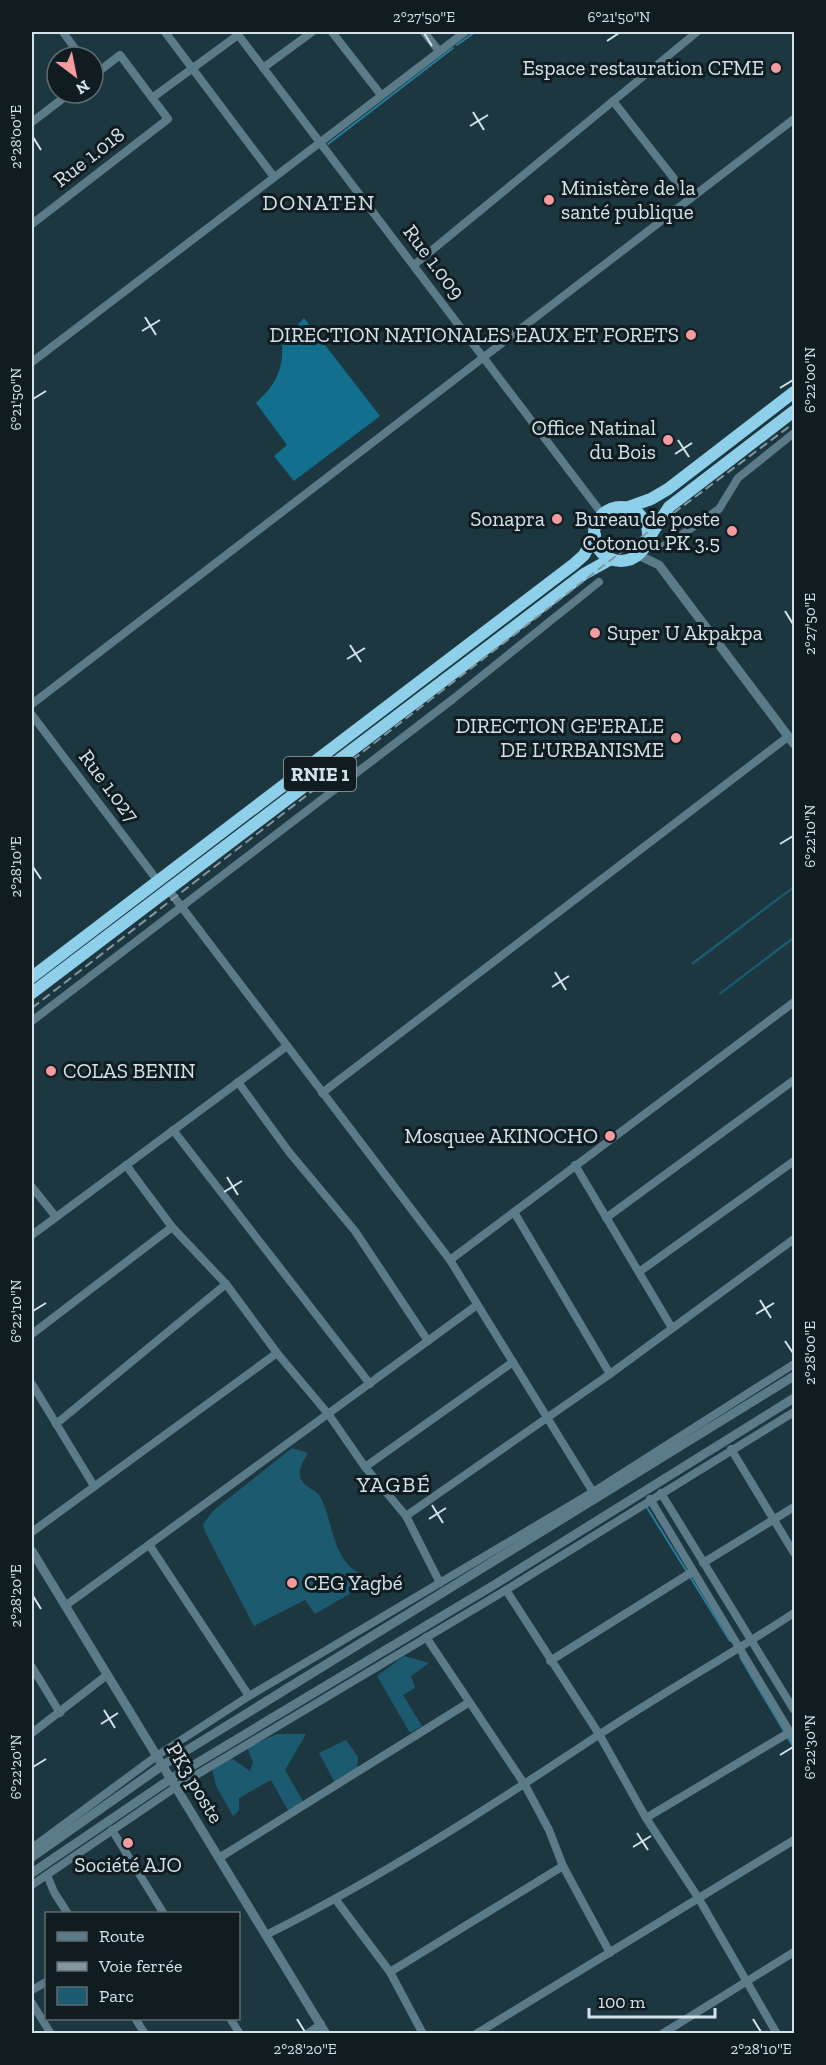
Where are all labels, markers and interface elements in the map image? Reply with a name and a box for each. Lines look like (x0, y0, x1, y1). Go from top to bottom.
text: 2°27'50"E (393, 8, 455, 26)
text: 6°21'50"N (588, 8, 650, 26)
north arrow (45, 45, 105, 105)
place label: Espace restauration CFME (522, 55, 764, 80)
marker: Espace restauration CFME (769, 61, 783, 75)
text: N (72, 76, 93, 99)
text: 2°28'00"E (7, 105, 25, 169)
street label: Rue 1.018 (48, 121, 129, 192)
place label: Ministère de la santé publique (561, 175, 696, 224)
district label: DONATEN (262, 189, 376, 216)
marker: Ministère de la santé publique (542, 193, 556, 207)
street label: Rue 1.009 (398, 219, 471, 304)
place label: DIRECTION NATIONALES EAUX ET FORETS (270, 322, 679, 347)
marker: DIRECTION NATIONALES EAUX ET FORETS (684, 328, 698, 342)
text: 6°22'00"N (801, 347, 819, 413)
text: 6°21'50"N (7, 368, 25, 430)
place label: Office Natinal du Bois (532, 415, 656, 464)
marker: Office Natinal du Bois (661, 433, 675, 447)
place label: Sonapra (470, 506, 545, 531)
place label: Bureau de poste Cotonou PK 3.5 (575, 506, 720, 555)
marker: Sonapra (550, 512, 564, 526)
marker: Bureau de poste Cotonou PK 3.5 (725, 524, 739, 538)
text: 2°27'50"E (801, 593, 819, 655)
place label: Super U Akpakpa (607, 620, 763, 645)
marker: Super U Akpakpa (588, 626, 602, 640)
place label: DIRECTION GE'ERALE DE L'URBANISME (455, 713, 664, 762)
marker: DIRECTION GE'ERALE DE L'URBANISME (669, 731, 683, 745)
street label: Rue 1.027 (74, 744, 145, 827)
road number: RNIE 1 (284, 757, 356, 791)
text: 6°22'10"N (801, 804, 819, 868)
text: 2°28'10"E (7, 836, 25, 898)
place label: COLAS BENIN (63, 1058, 195, 1083)
marker: COLAS BENIN (44, 1064, 58, 1078)
place label: Mosquee AKINOCHO (404, 1123, 598, 1148)
marker: Mosquee AKINOCHO (603, 1129, 617, 1143)
text: 6°22'10"N (7, 1279, 25, 1343)
text: 2°28'00"E (801, 1321, 819, 1385)
district label: YAGBÉ (356, 1471, 431, 1498)
text: 2°28'20"E (7, 1564, 25, 1628)
place label: CEG Yagbé (304, 1570, 403, 1595)
marker: CEG Yagbé (285, 1576, 299, 1590)
text: 6°22'30"N (801, 1715, 819, 1779)
text: 6°22'20"N (7, 1734, 25, 1800)
street label: PK3 poste (162, 1738, 229, 1828)
marker: Société AJO (121, 1836, 135, 1850)
place label: Société AJO (74, 1852, 182, 1877)
legend (45, 1912, 240, 2020)
text: Route (99, 1925, 144, 1947)
text: Voie ferrée (98, 1955, 182, 1977)
scale bar (589, 1981, 715, 2019)
text: Parc (99, 1985, 134, 2007)
text: 100 m (598, 1991, 646, 2013)
text: 2°28'20"E (273, 2040, 337, 2058)
text: 2°28'10"E (730, 2040, 792, 2058)

